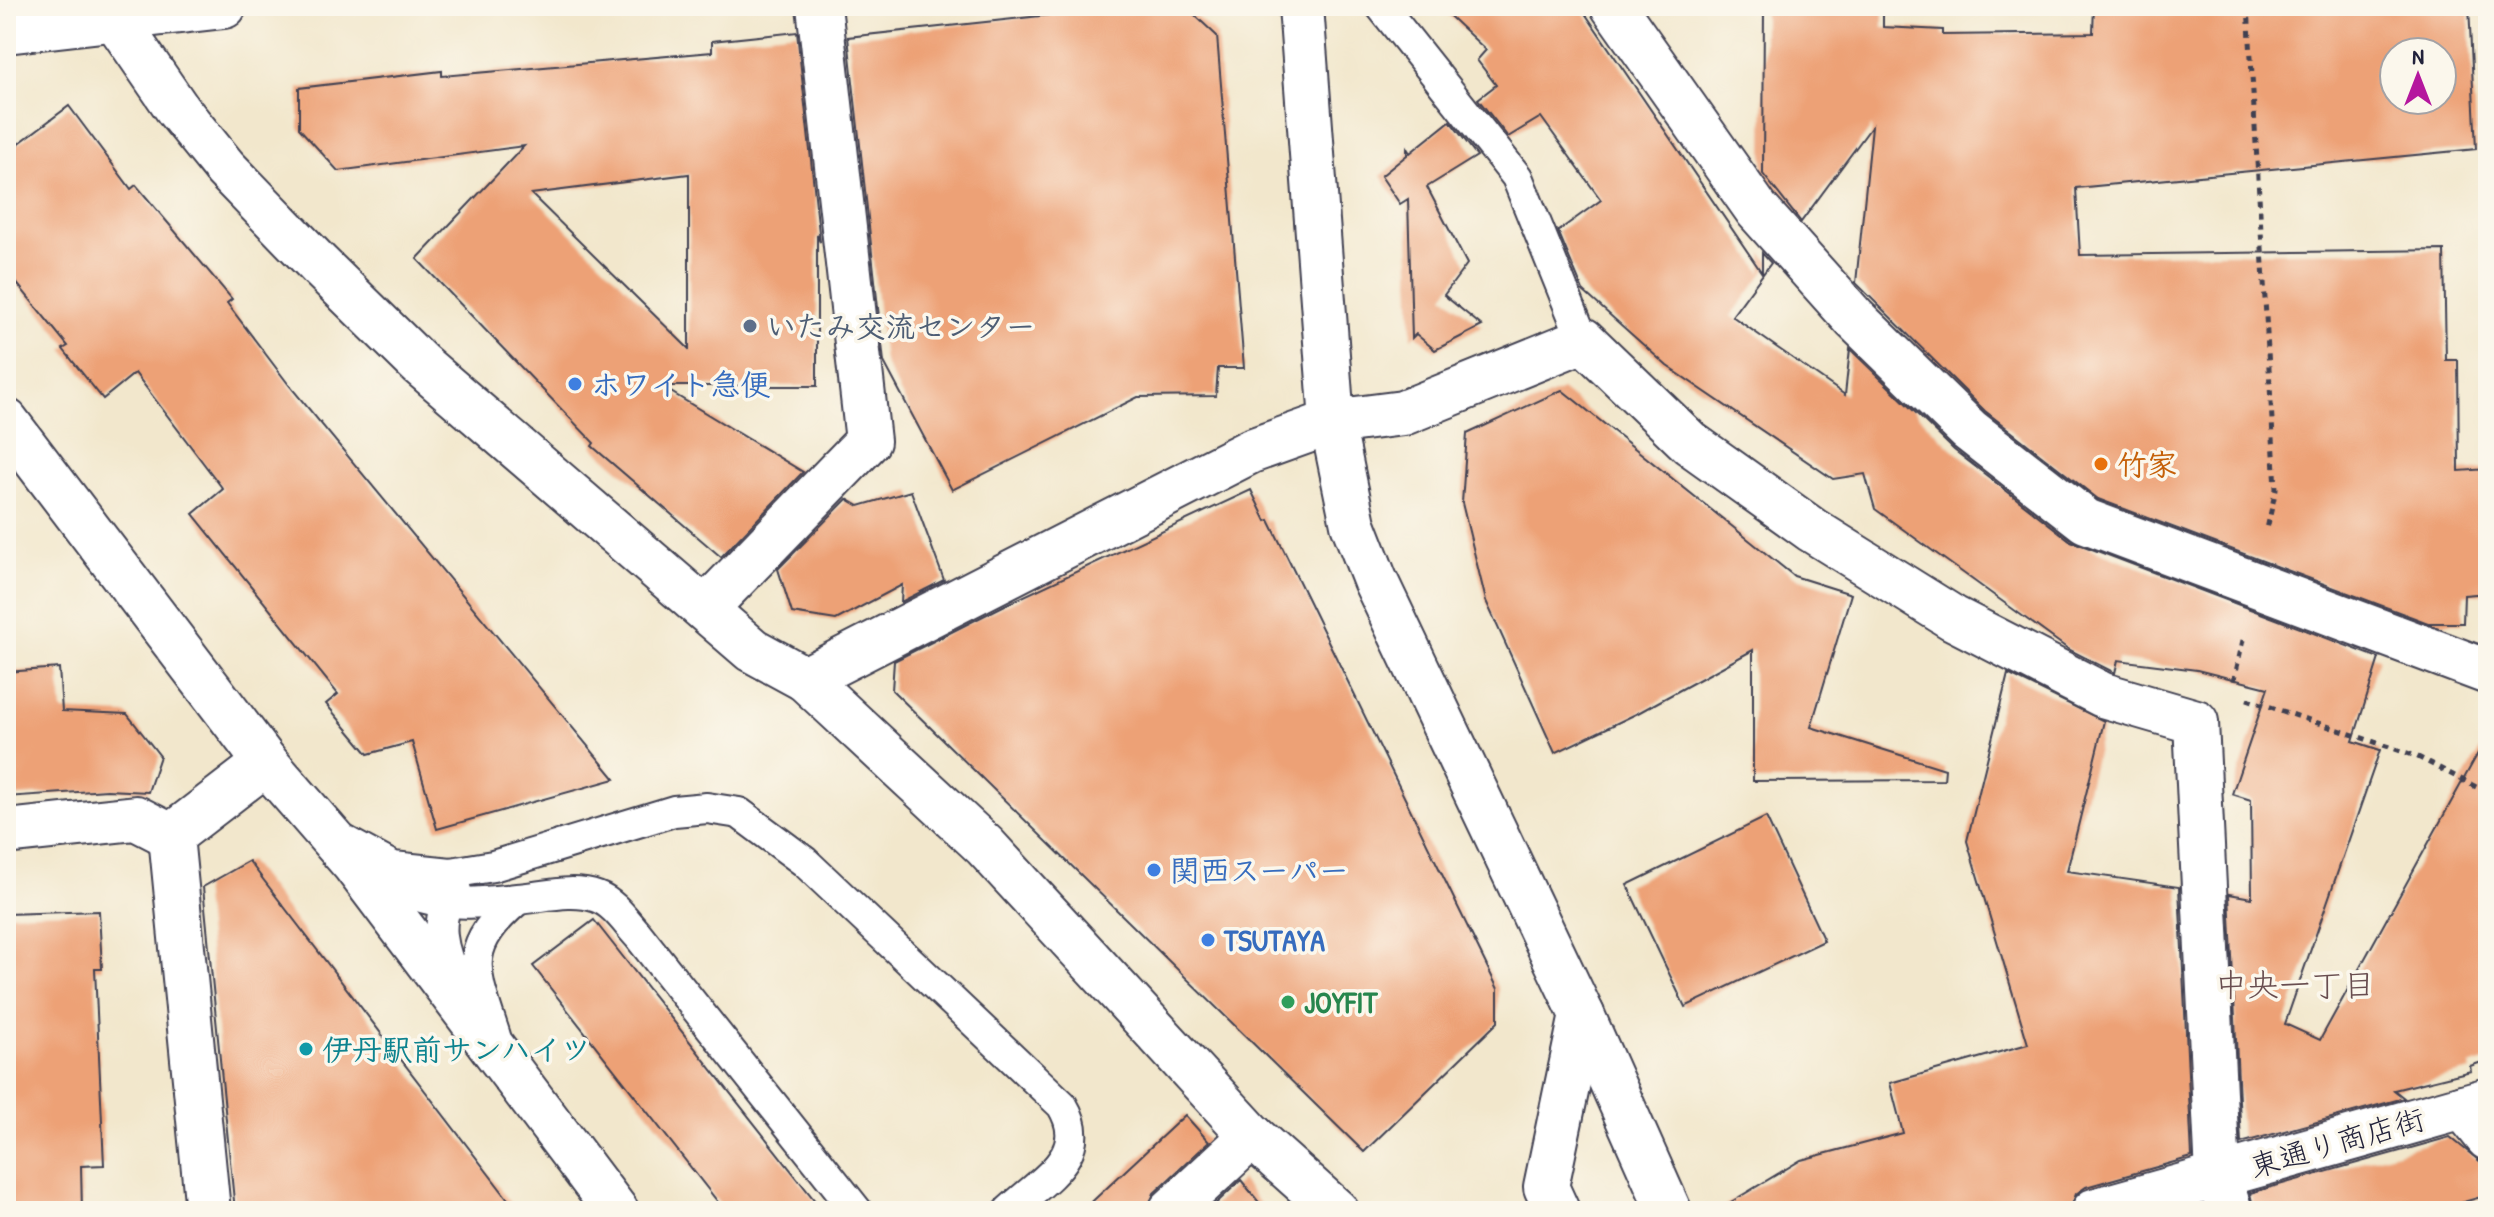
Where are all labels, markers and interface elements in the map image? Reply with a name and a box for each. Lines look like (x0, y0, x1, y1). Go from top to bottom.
north arrow (2378, 36, 2458, 116)
text: N (2412, 41, 2424, 71)
place label: いたみ交流センター (766, 306, 1035, 346)
marker: いたみ交流センター (741, 317, 759, 335)
place label: ホワイト急便 (591, 364, 770, 404)
marker: ホワイト急便 (566, 375, 584, 393)
place label: 竹家 (2117, 444, 2177, 484)
marker: 竹家 (2092, 455, 2110, 473)
place label: 関西スーパー (1170, 850, 1349, 890)
marker: 関西スーパー (1145, 861, 1163, 879)
place label: TSUTAYA (1223, 920, 1325, 960)
marker: TSUTAYA (1199, 931, 1217, 949)
district label: 中央一丁目 (2215, 963, 2375, 1006)
place label: JOYFIT (1304, 982, 1378, 1022)
marker: JOYFIT (1279, 993, 1297, 1011)
place label: 伊丹駅前サンハイツ (322, 1029, 591, 1069)
marker: 伊丹駅前サンハイツ (297, 1040, 315, 1058)
street label: 東通り商店街 (2245, 1098, 2429, 1186)

